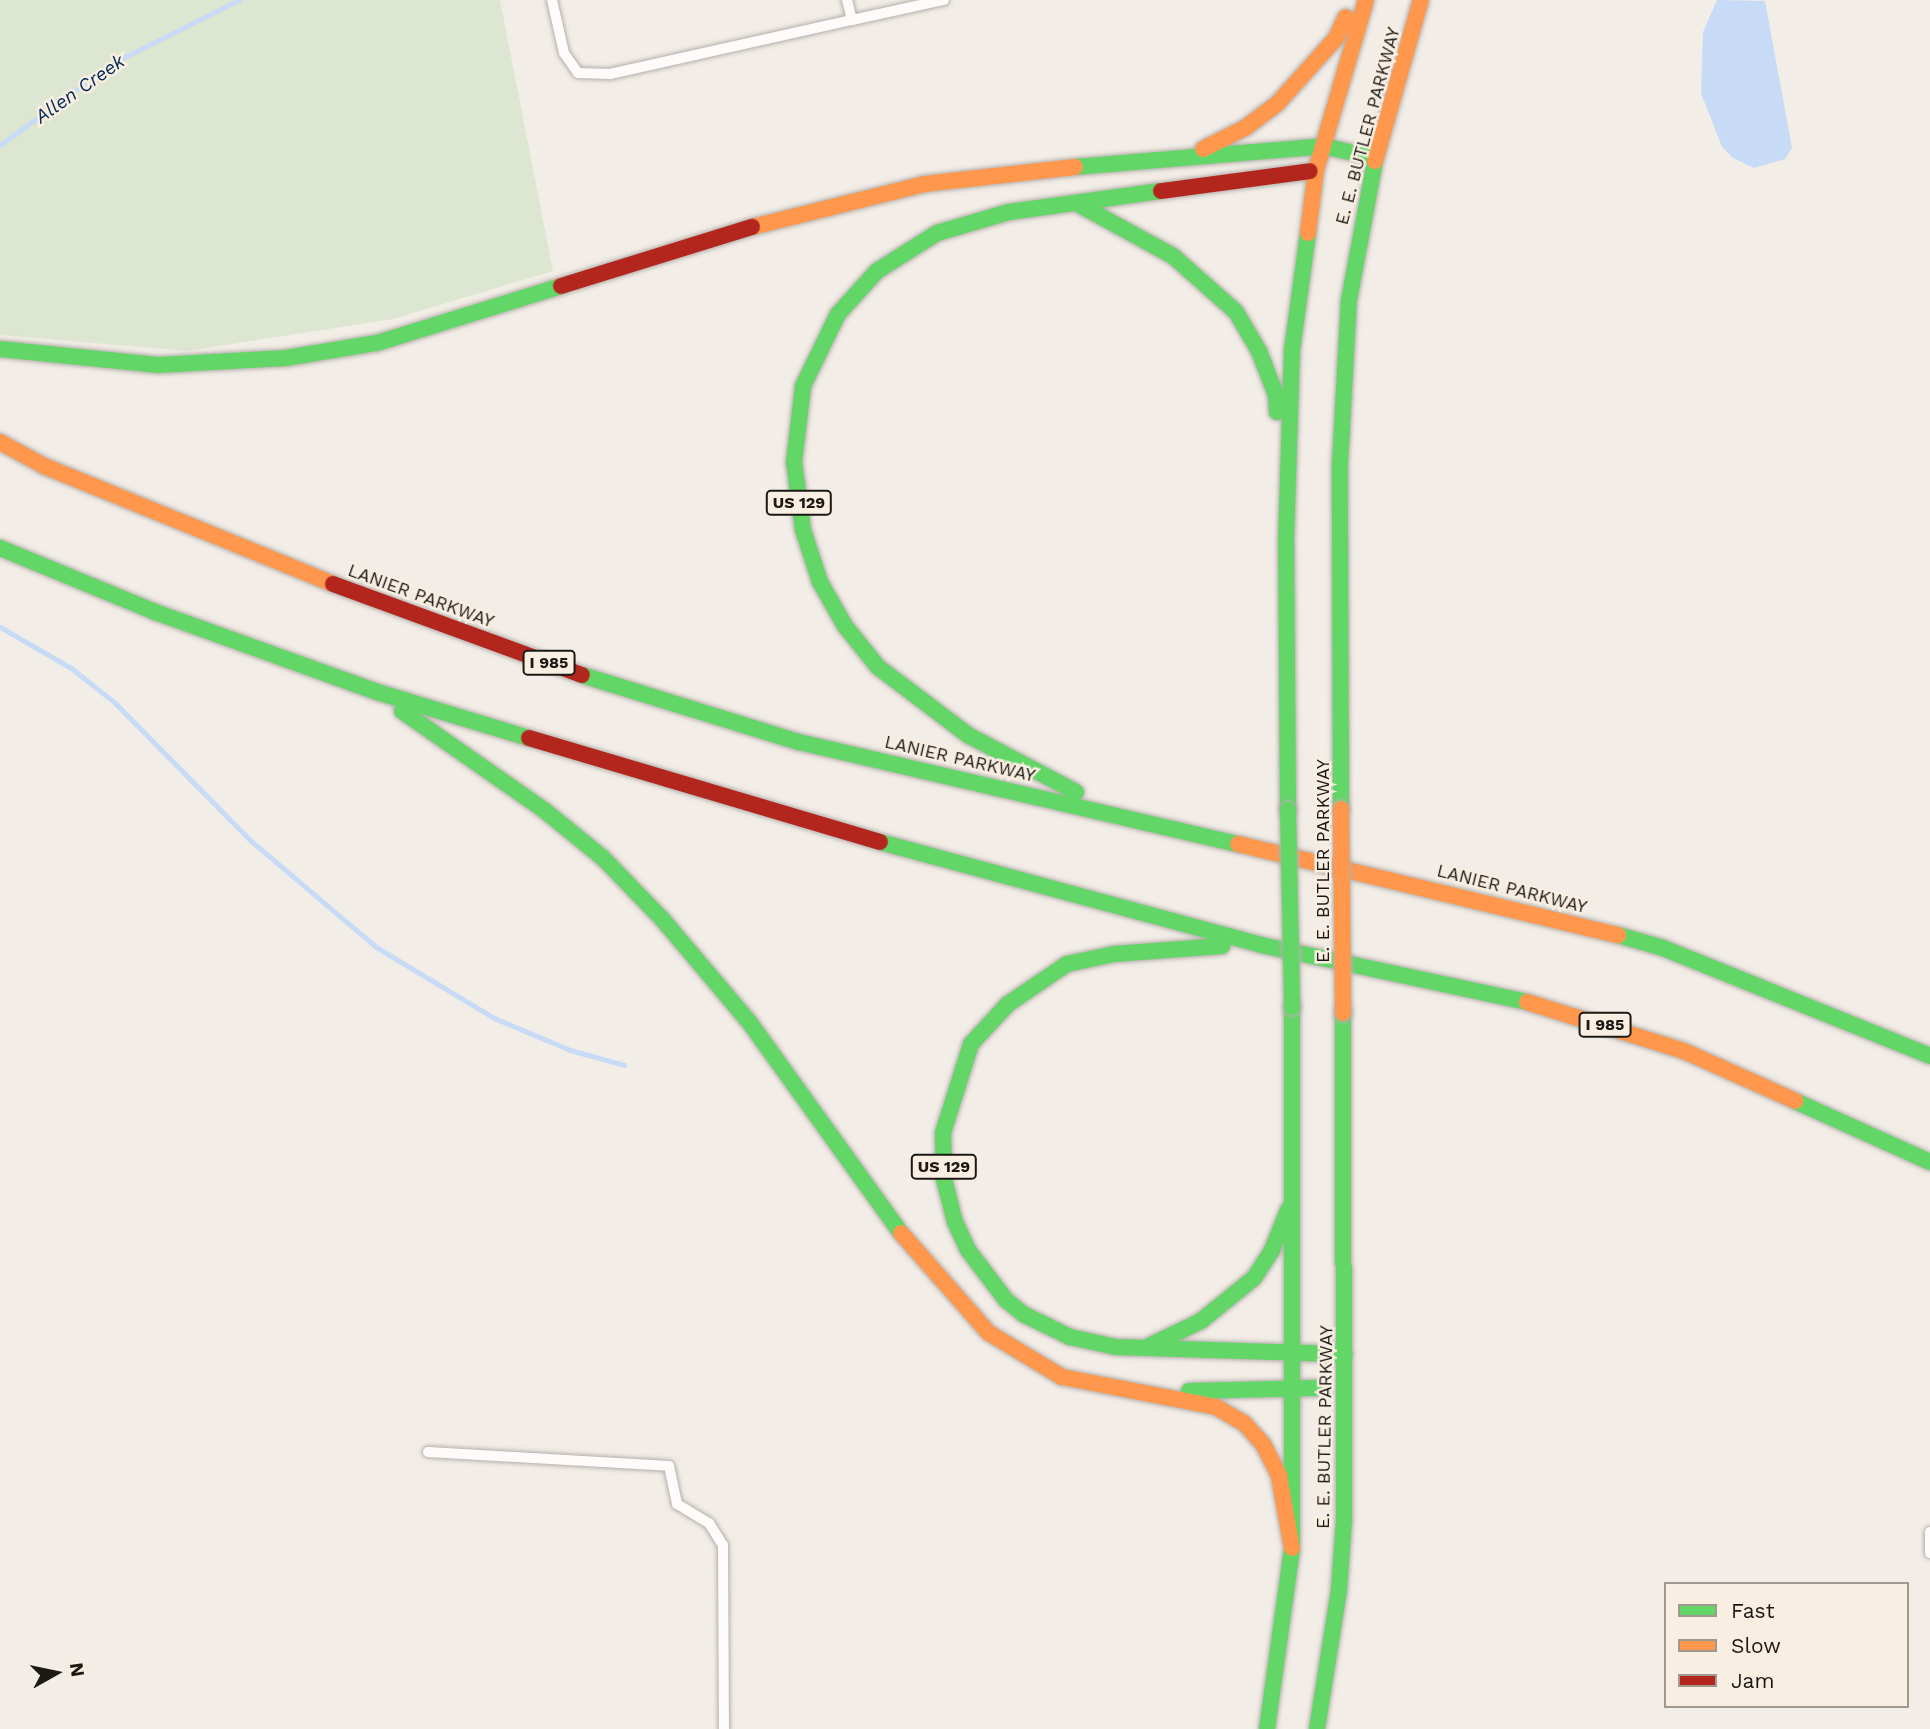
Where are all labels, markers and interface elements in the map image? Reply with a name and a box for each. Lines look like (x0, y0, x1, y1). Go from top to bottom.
street label: E. E. BUTLER PARKWAY (1331, 25, 1405, 227)
water label: Allen Creek (31, 50, 129, 128)
road number: US 129 (764, 490, 834, 516)
street label: LANIER PARKWAY (345, 559, 497, 633)
road number: I 985 (521, 650, 577, 676)
street label: LANIER PARKWAY (882, 731, 1038, 787)
street label: E. E. BUTLER PARKWAY (1312, 759, 1334, 963)
street label: LANIER PARKWAY (1435, 860, 1589, 918)
road number: I 985 (1577, 1012, 1633, 1037)
road number: US 129 (909, 1154, 979, 1180)
street label: E. E. BUTLER PARKWAY (1312, 1325, 1338, 1529)
legend (1664, 1582, 1909, 1708)
text: Fast (1731, 1598, 1775, 1623)
text: Slow (1731, 1633, 1781, 1658)
north arrow (21, 1638, 91, 1708)
text: N (65, 1661, 90, 1678)
text: Jam (1731, 1668, 1774, 1693)

